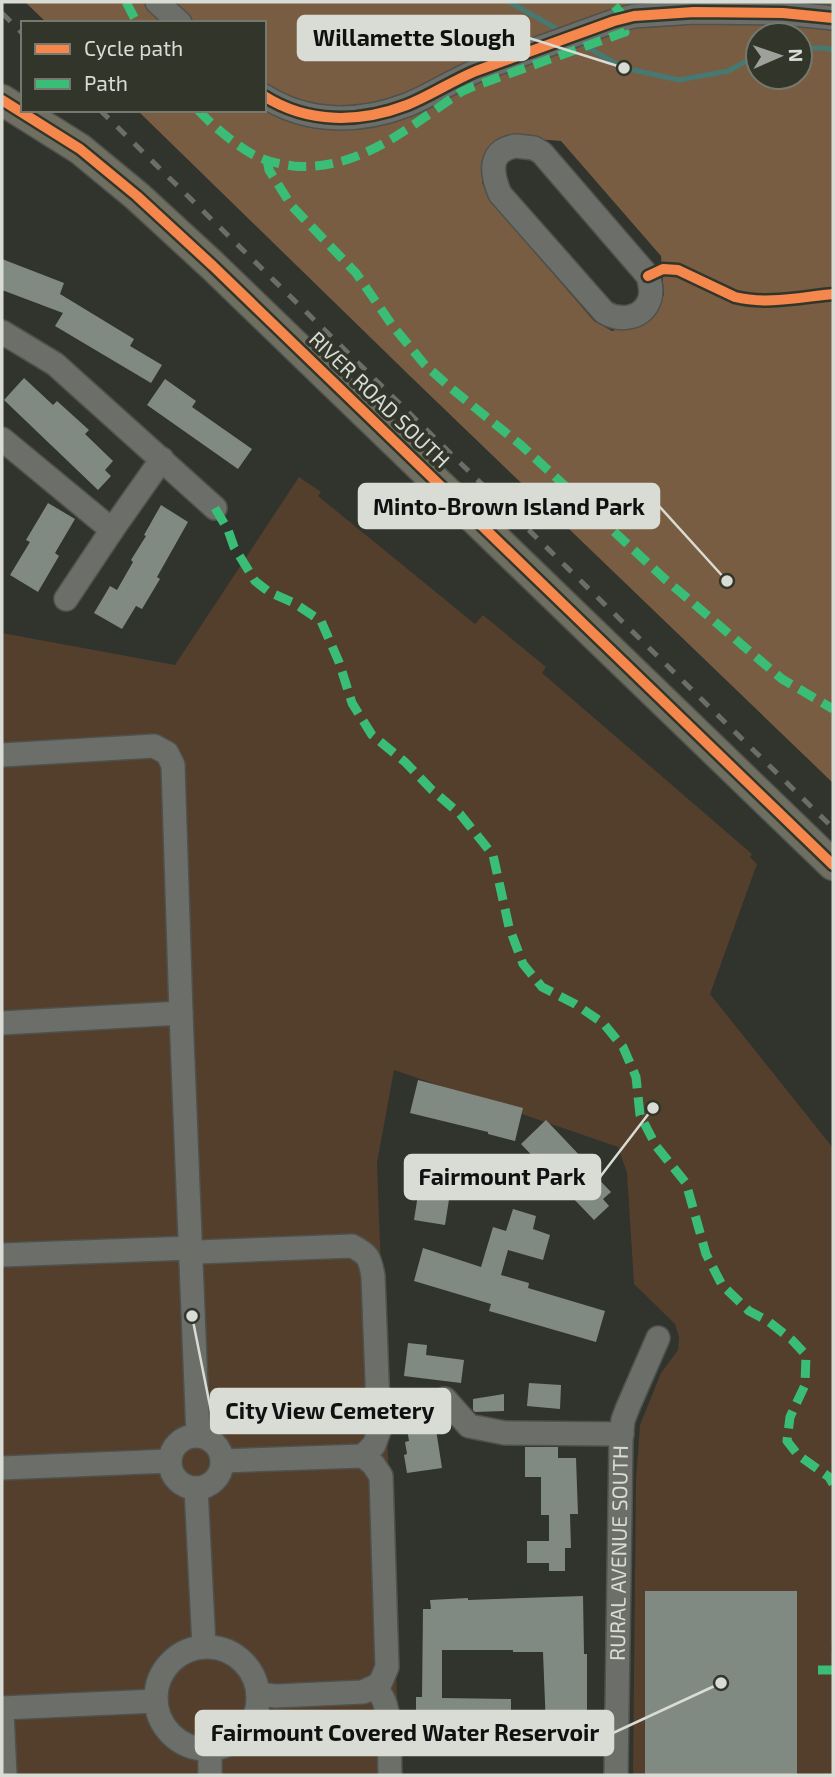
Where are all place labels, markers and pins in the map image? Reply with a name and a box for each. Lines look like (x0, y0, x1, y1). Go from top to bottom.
callout: Willamette Slough (298, 16, 529, 60)
callout: Minto-Brown Island Park (359, 484, 659, 528)
callout: Fairmount Park (405, 1155, 600, 1199)
callout: City View Cemetery (211, 1389, 450, 1433)
callout: Fairmount Covered Water Reservoir (196, 1711, 613, 1755)

